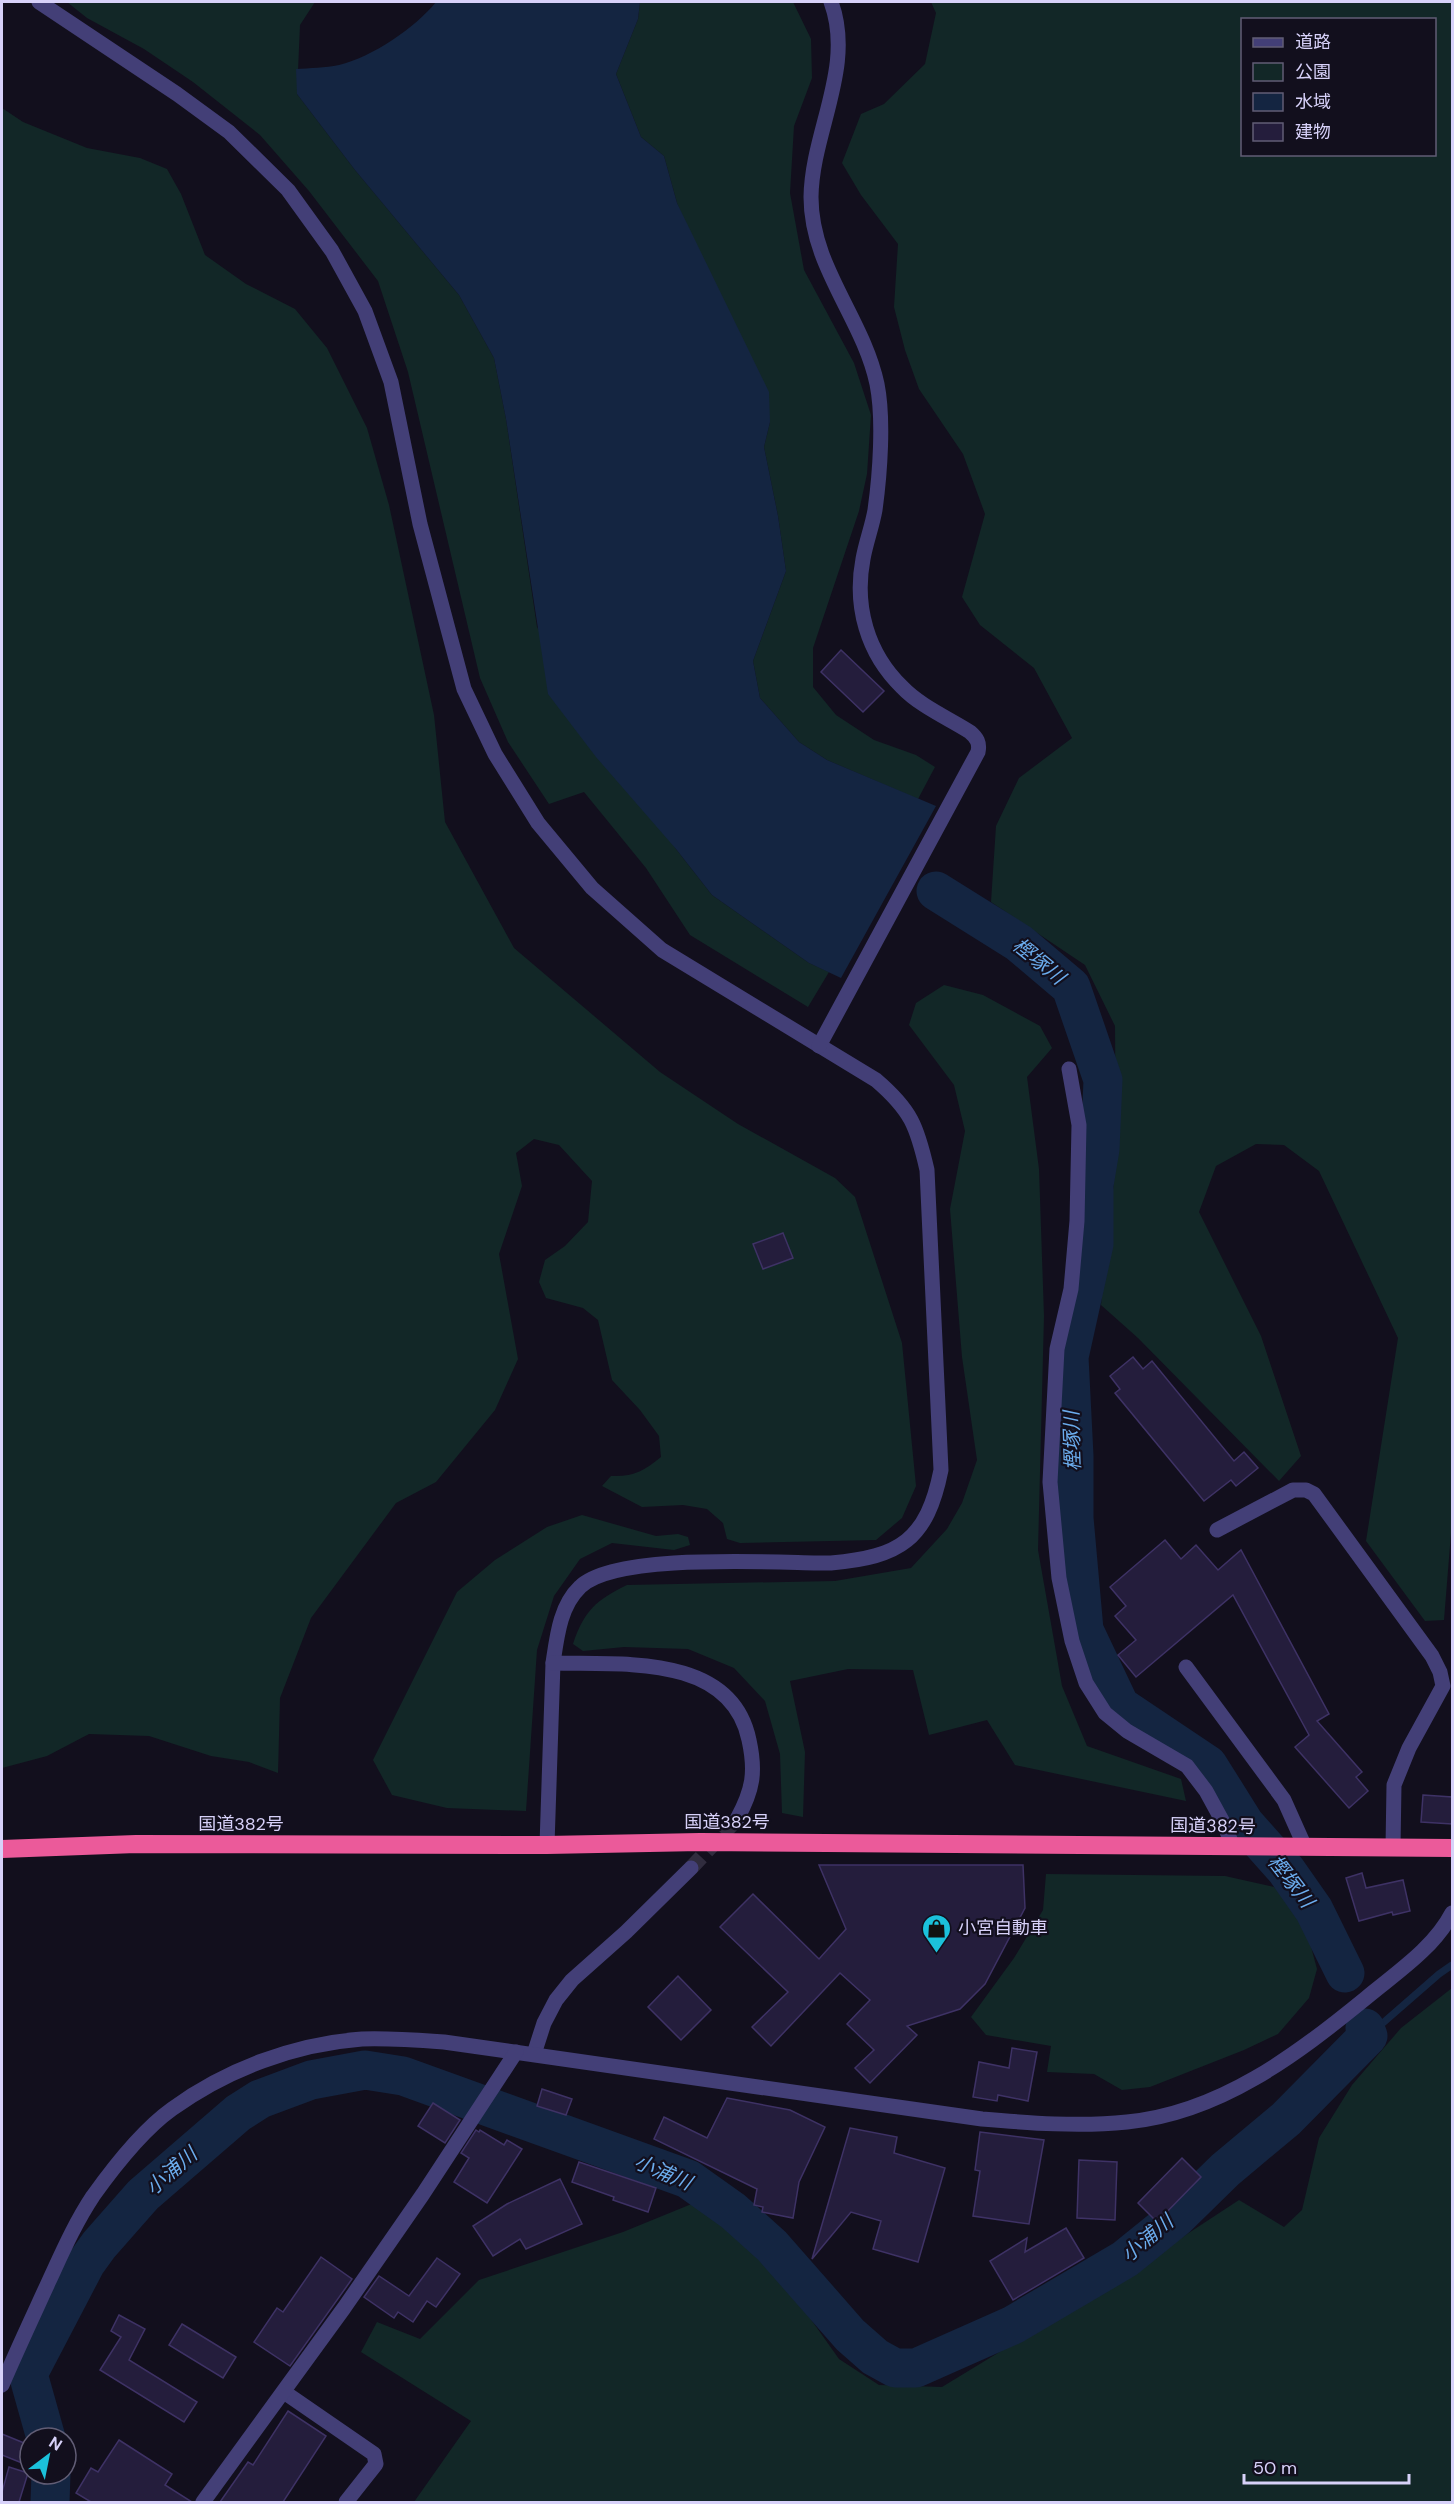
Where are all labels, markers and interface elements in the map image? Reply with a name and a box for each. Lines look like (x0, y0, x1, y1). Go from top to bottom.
legend (1241, 18, 1436, 156)
text: 道路 (1295, 30, 1331, 54)
text: 公園 (1295, 60, 1331, 84)
text: 水域 (1295, 90, 1331, 114)
text: 建物 (1295, 120, 1331, 144)
water label: 樫塚川 (1008, 932, 1072, 991)
water label: 樫塚川 (1058, 1409, 1086, 1471)
street label: 国道382号 (684, 1810, 770, 1834)
street label: 国道382号 (198, 1812, 284, 1836)
street label: 国道382号 (1170, 1813, 1256, 1839)
water label: 樫塚川 (1262, 1849, 1321, 1914)
shop icon: 小宮自動車 (921, 1912, 953, 1954)
place label: 小宮自動車 (958, 1916, 1048, 1940)
water label: 小浦川 (140, 2140, 204, 2200)
water label: 小浦川 (630, 2148, 698, 2196)
water label: 小浦川 (1116, 2207, 1180, 2267)
north arrow (18, 2426, 78, 2486)
text: N (45, 2432, 66, 2456)
scale bar (1244, 2447, 1409, 2485)
text: 50 m (1253, 2456, 1297, 2480)

